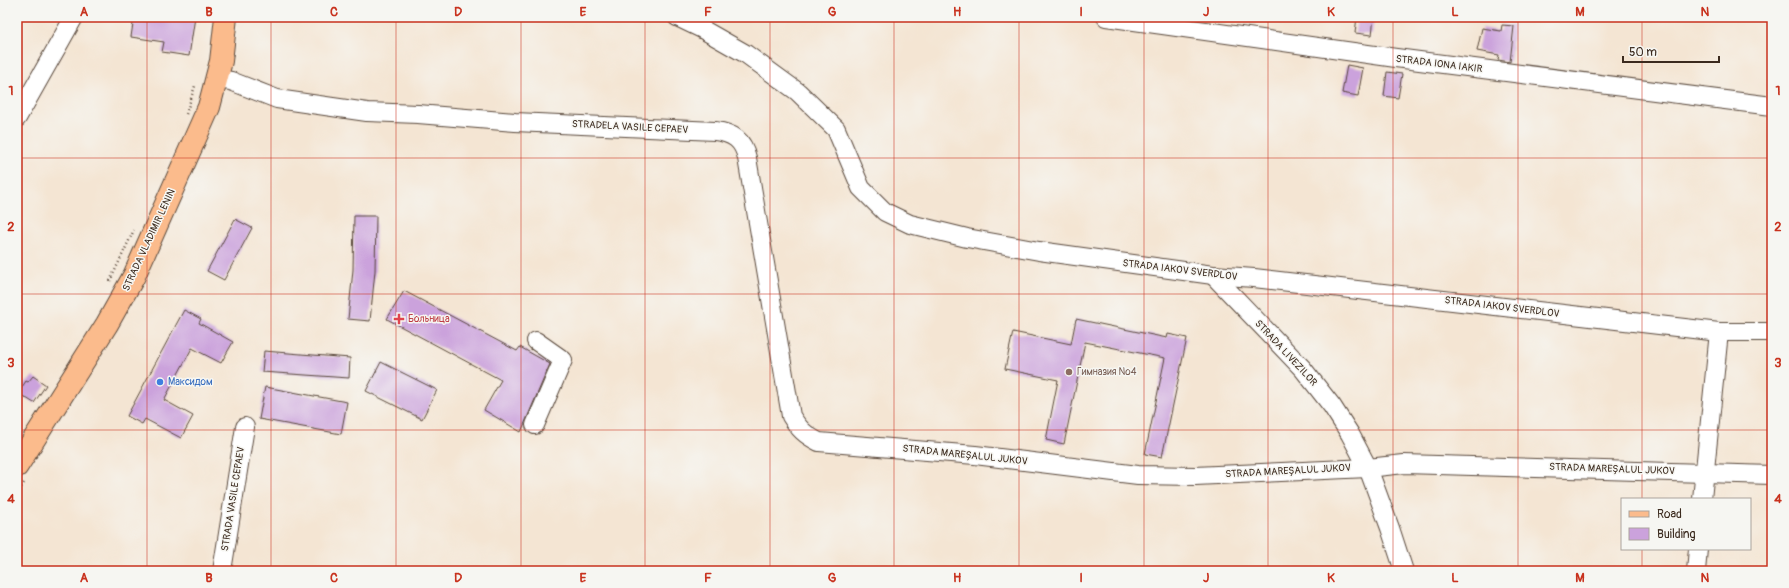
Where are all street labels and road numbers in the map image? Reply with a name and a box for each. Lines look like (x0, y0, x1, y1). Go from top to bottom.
street label: STRADA IONA IAKIR (1395, 53, 1483, 75)
street label: STRADELA VASILE CEPAEV (572, 118, 688, 136)
street label: STRADA VLADIMIR LENIN (120, 187, 178, 293)
street label: STRADA IAKOV SVERDLOV (1122, 257, 1238, 283)
street label: STRADA IAKOV SVERDLOV (1444, 294, 1560, 320)
street label: STRADA LIVEZILOR (1252, 318, 1320, 389)
street label: STRADA MAREȘALUL JUKOV (902, 442, 1028, 468)
street label: STRADA VASILE CEPAEV (219, 446, 247, 552)
street label: STRADA MAREȘALUL JUKOV (1549, 461, 1675, 477)
street label: STRADA MAREȘALUL JUKOV (1225, 462, 1351, 480)

